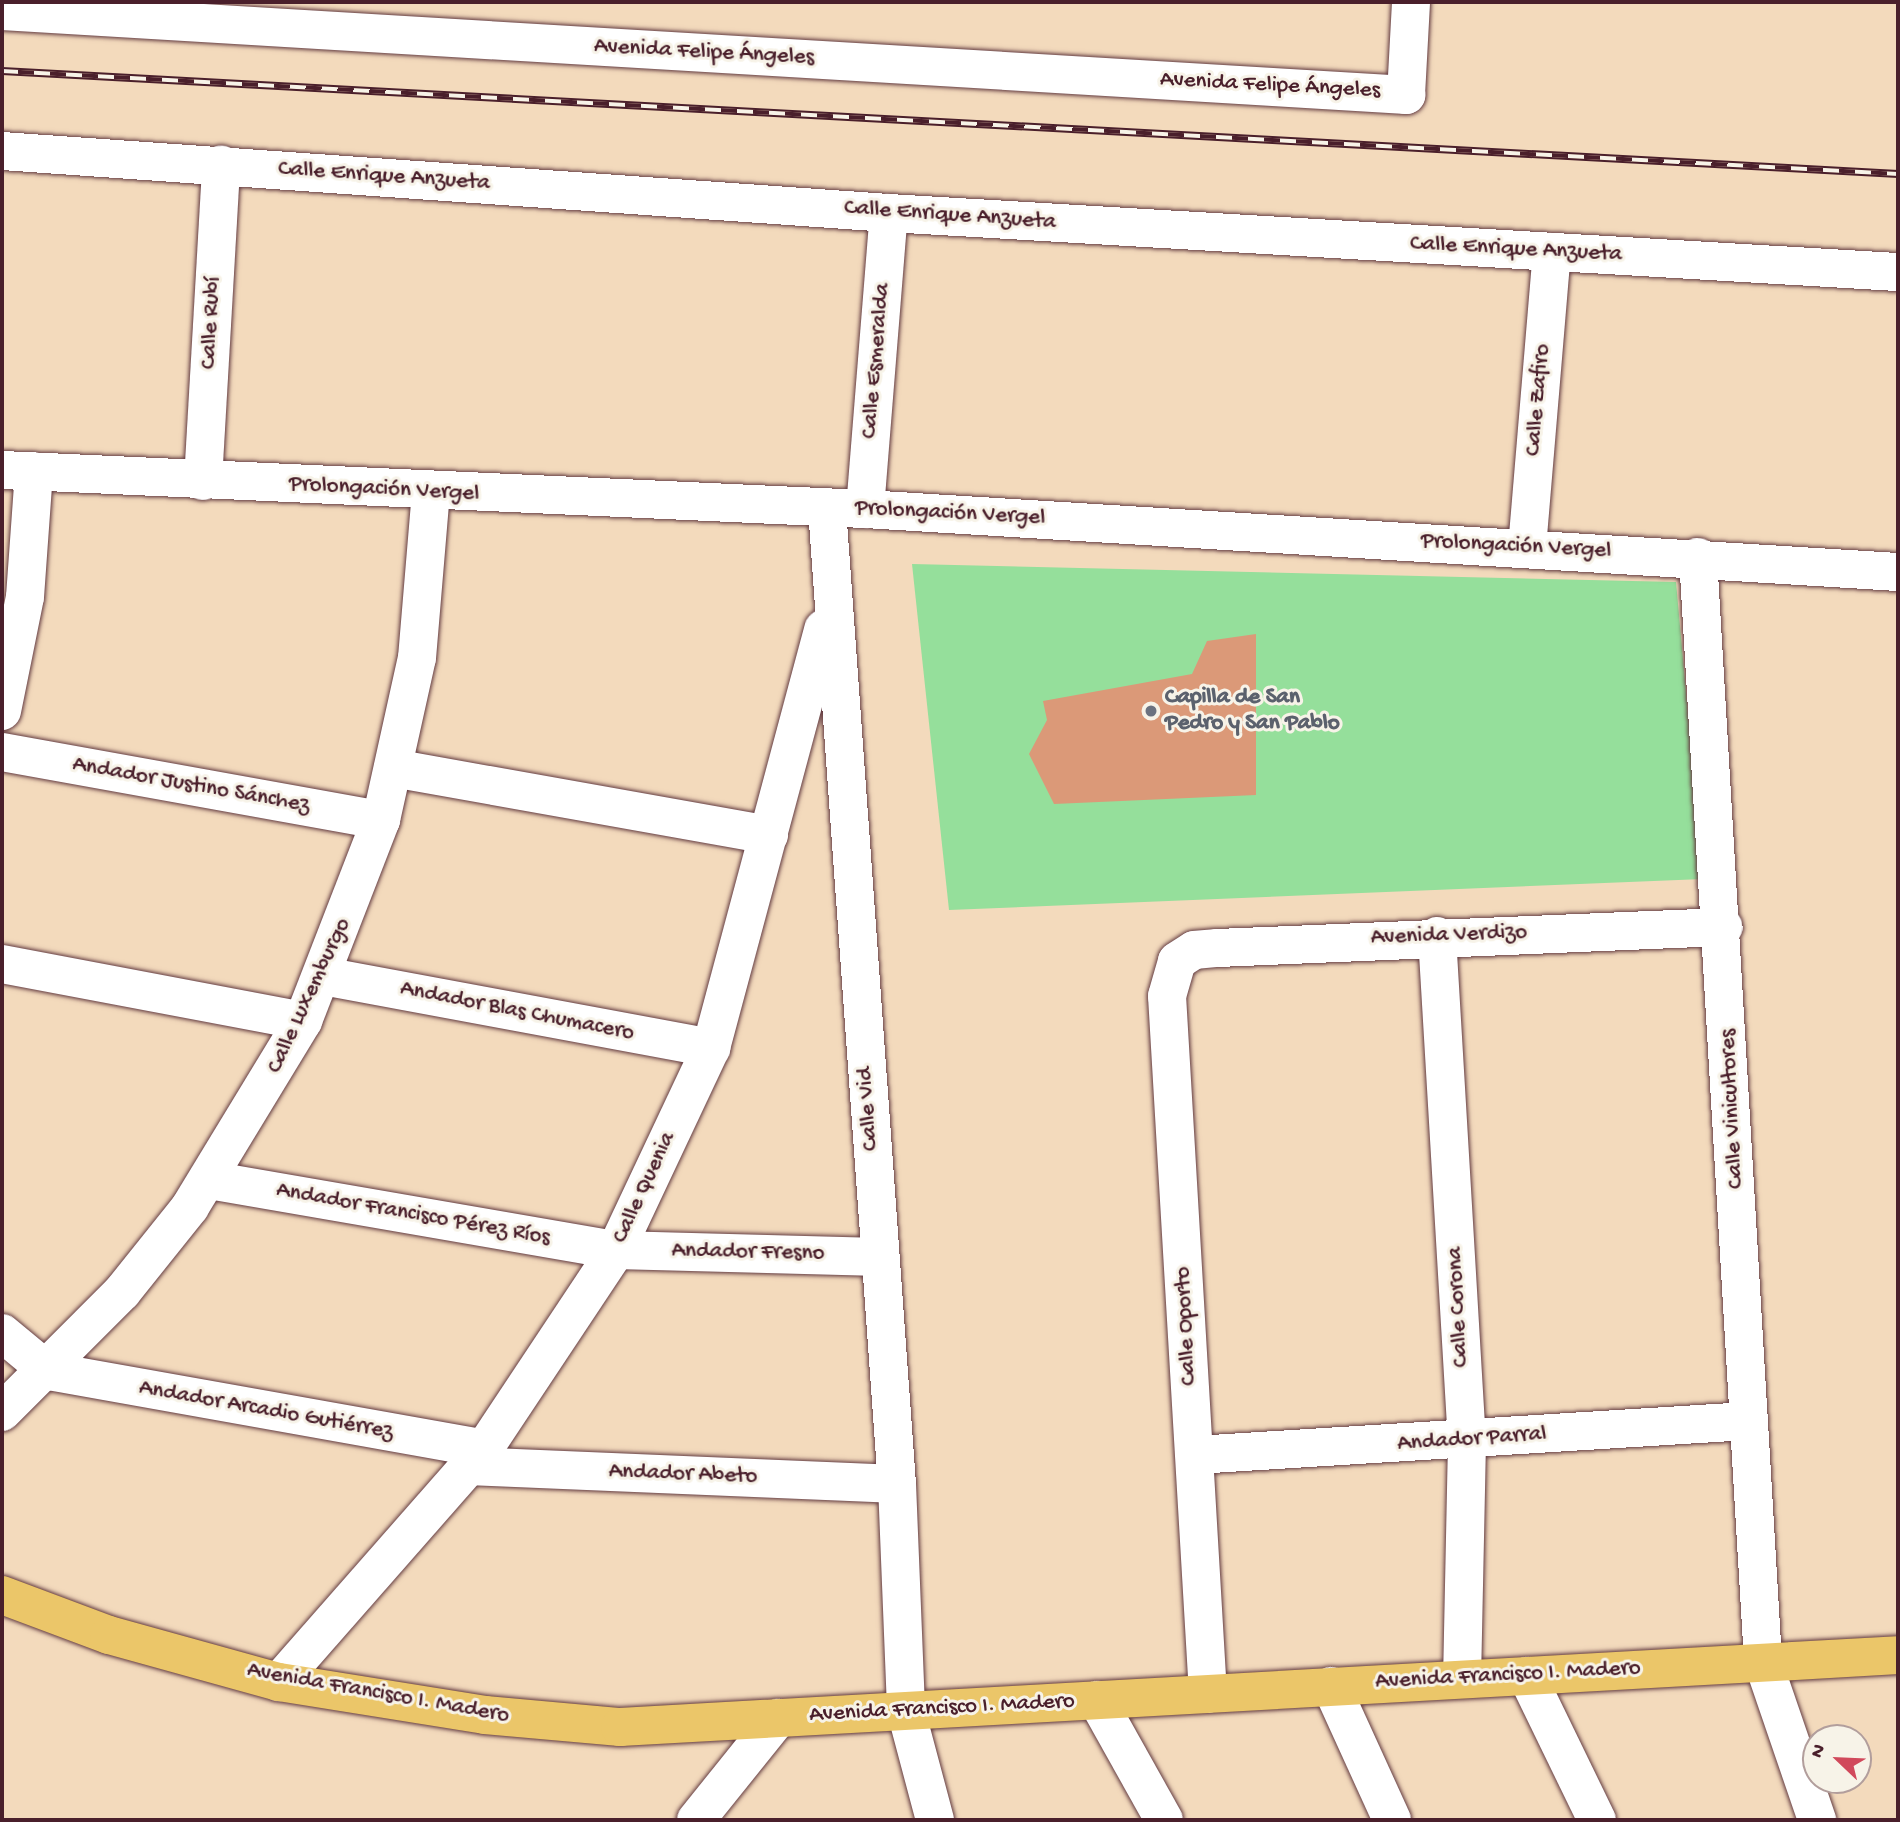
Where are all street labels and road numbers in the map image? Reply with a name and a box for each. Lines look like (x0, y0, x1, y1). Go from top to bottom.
street label: Avenida Felipe Ángeles (593, 33, 815, 73)
street label: Avenida Felipe Ángeles (1159, 66, 1381, 106)
street label: Calle Enrique Anzueta (277, 156, 491, 198)
street label: Calle Enrique Anzueta (843, 195, 1057, 237)
street label: Calle Enrique Anzueta (1409, 231, 1623, 269)
street label: Calle Rubí (196, 276, 228, 370)
street label: Calle Esmeralda (856, 282, 898, 440)
street label: Calle Zafiro (1520, 343, 1558, 457)
street label: Prolongación Vergel (288, 471, 480, 509)
street label: Prolongación Vergel (854, 495, 1046, 533)
street label: Prolongación Vergel (1420, 528, 1612, 566)
street label: Andador Justino Sánchez (70, 752, 312, 820)
street label: Calle Luxemburgo (262, 914, 358, 1078)
street label: Avenida Verdizo (1370, 919, 1528, 953)
street label: Andador Blas Chumacero (398, 976, 636, 1048)
street label: Calle Vinicultores (1715, 1028, 1751, 1190)
street label: Calle Vid (852, 1066, 886, 1152)
street label: Calle Quenia (607, 1128, 683, 1248)
street label: Andador Francisco Pérez Ríos (274, 1177, 552, 1253)
street label: Andador Fresno (671, 1238, 825, 1268)
street label: Calle Corona (1442, 1246, 1476, 1368)
street label: Calle Oporto (1170, 1266, 1204, 1386)
street label: Andador Arcadio Gutiérrez (137, 1375, 395, 1447)
street label: Andador Parral (1397, 1421, 1547, 1459)
street label: Andador Abeto (608, 1459, 758, 1491)
street label: Avenida Francisco I. Madero (1375, 1655, 1641, 1697)
street label: Avenida Francisco I. Madero (245, 1657, 511, 1731)
street label: Avenida Francisco I. Madero (809, 1688, 1075, 1730)

